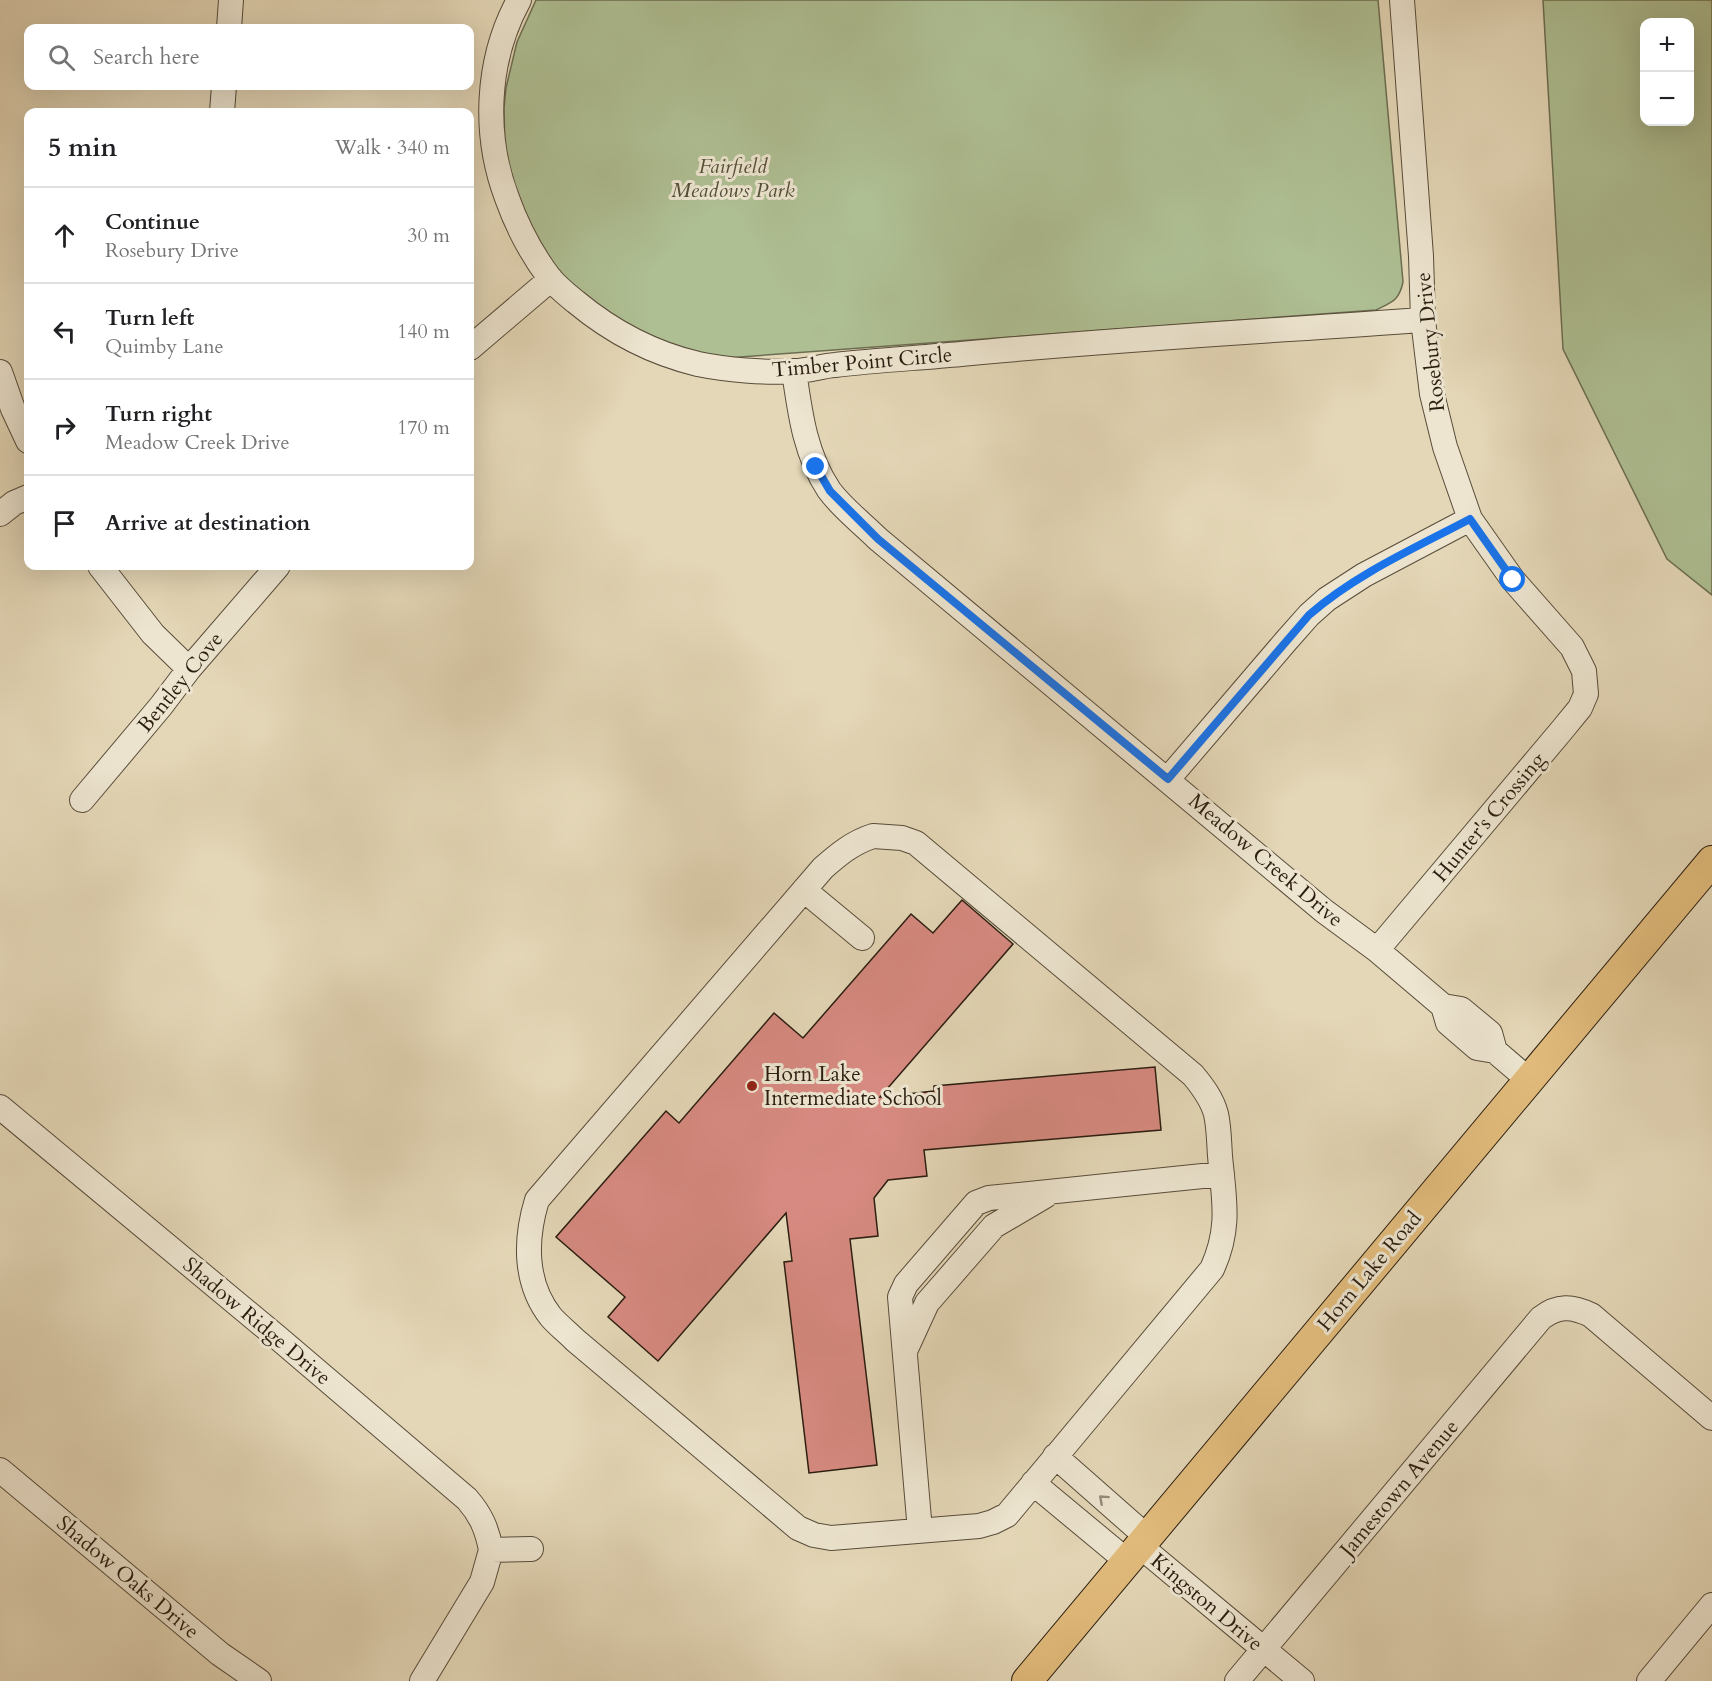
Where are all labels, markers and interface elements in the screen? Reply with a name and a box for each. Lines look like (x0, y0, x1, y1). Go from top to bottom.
map controls (1640, 18, 1694, 126)
button: + (1640, 18, 1694, 72)
search box (24, 24, 474, 90)
icon: search (45, 41, 78, 74)
text: Search here (93, 42, 200, 72)
button: − (1640, 72, 1694, 126)
text: 5 min (48, 130, 117, 165)
text: Walk · 340 m (335, 134, 450, 161)
park label: Fairfield Meadows Park (671, 152, 795, 205)
text: Continue (105, 207, 200, 237)
icon: ahead (48, 219, 81, 252)
text: 30 m (407, 222, 450, 249)
text: Rosebury Drive (105, 237, 239, 264)
street label: Rosebury Drive (1409, 271, 1452, 413)
text: Turn left (105, 303, 194, 333)
icon: left (48, 315, 81, 348)
text: 140 m (397, 318, 450, 345)
text: Quimby Lane (105, 333, 224, 360)
street label: Timber Point Circle (771, 340, 954, 385)
text: Turn right (105, 399, 212, 429)
icon: right (48, 411, 81, 444)
text: 170 m (397, 414, 450, 441)
text: Meadow Creek Drive (105, 429, 290, 456)
route end (802, 453, 828, 479)
icon: arrive (48, 507, 81, 540)
text: Arrive at destination (105, 508, 310, 538)
route start (1499, 566, 1525, 592)
street label: Bentley Cove (131, 626, 230, 739)
street label: Hunter's Crossing (1427, 746, 1552, 888)
street label: Meadow Creek Drive (1182, 787, 1349, 934)
place label: Horn Lake Intermediate School (764, 1060, 942, 1113)
marker: Horn Lake Intermediate School (745, 1079, 759, 1093)
street label: Horn Lake Road (1311, 1205, 1428, 1338)
street label: Shadow Ridge Drive (176, 1251, 337, 1392)
street label: Jamestown Avenue (1331, 1414, 1465, 1565)
one-way arrow (1099, 1495, 1110, 1506)
street label: Shadow Oaks Drive (50, 1509, 205, 1646)
street label: Kingston Drive (1144, 1547, 1269, 1658)

